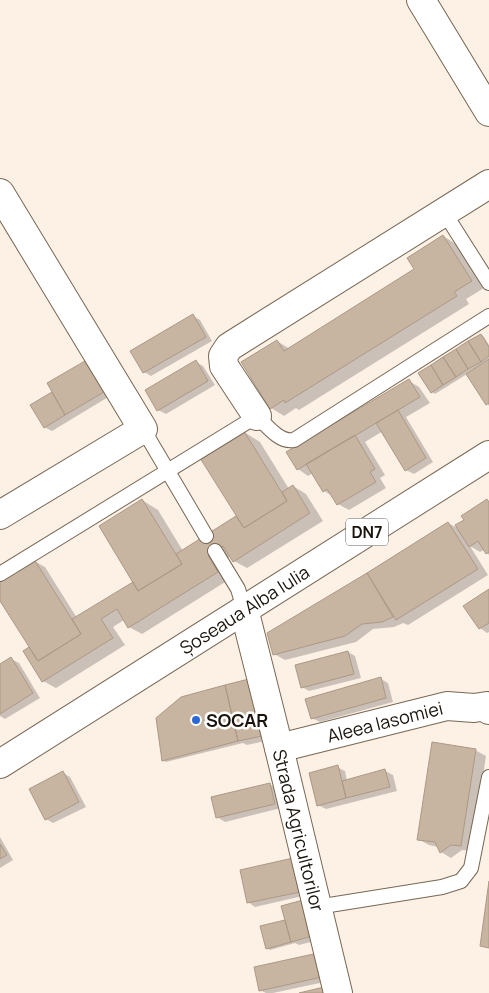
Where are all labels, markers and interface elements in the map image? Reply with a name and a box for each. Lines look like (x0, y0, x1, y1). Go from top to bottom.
road number: DN7 (346, 518, 388, 546)
street label: Șoseaua Alba Iulia (175, 560, 314, 660)
street label: Aleea Iasomiei (324, 696, 445, 748)
place label: SOCAR (206, 708, 268, 732)
marker: SOCAR (190, 714, 202, 726)
street label: Strada Agricultorilor (268, 747, 330, 914)

